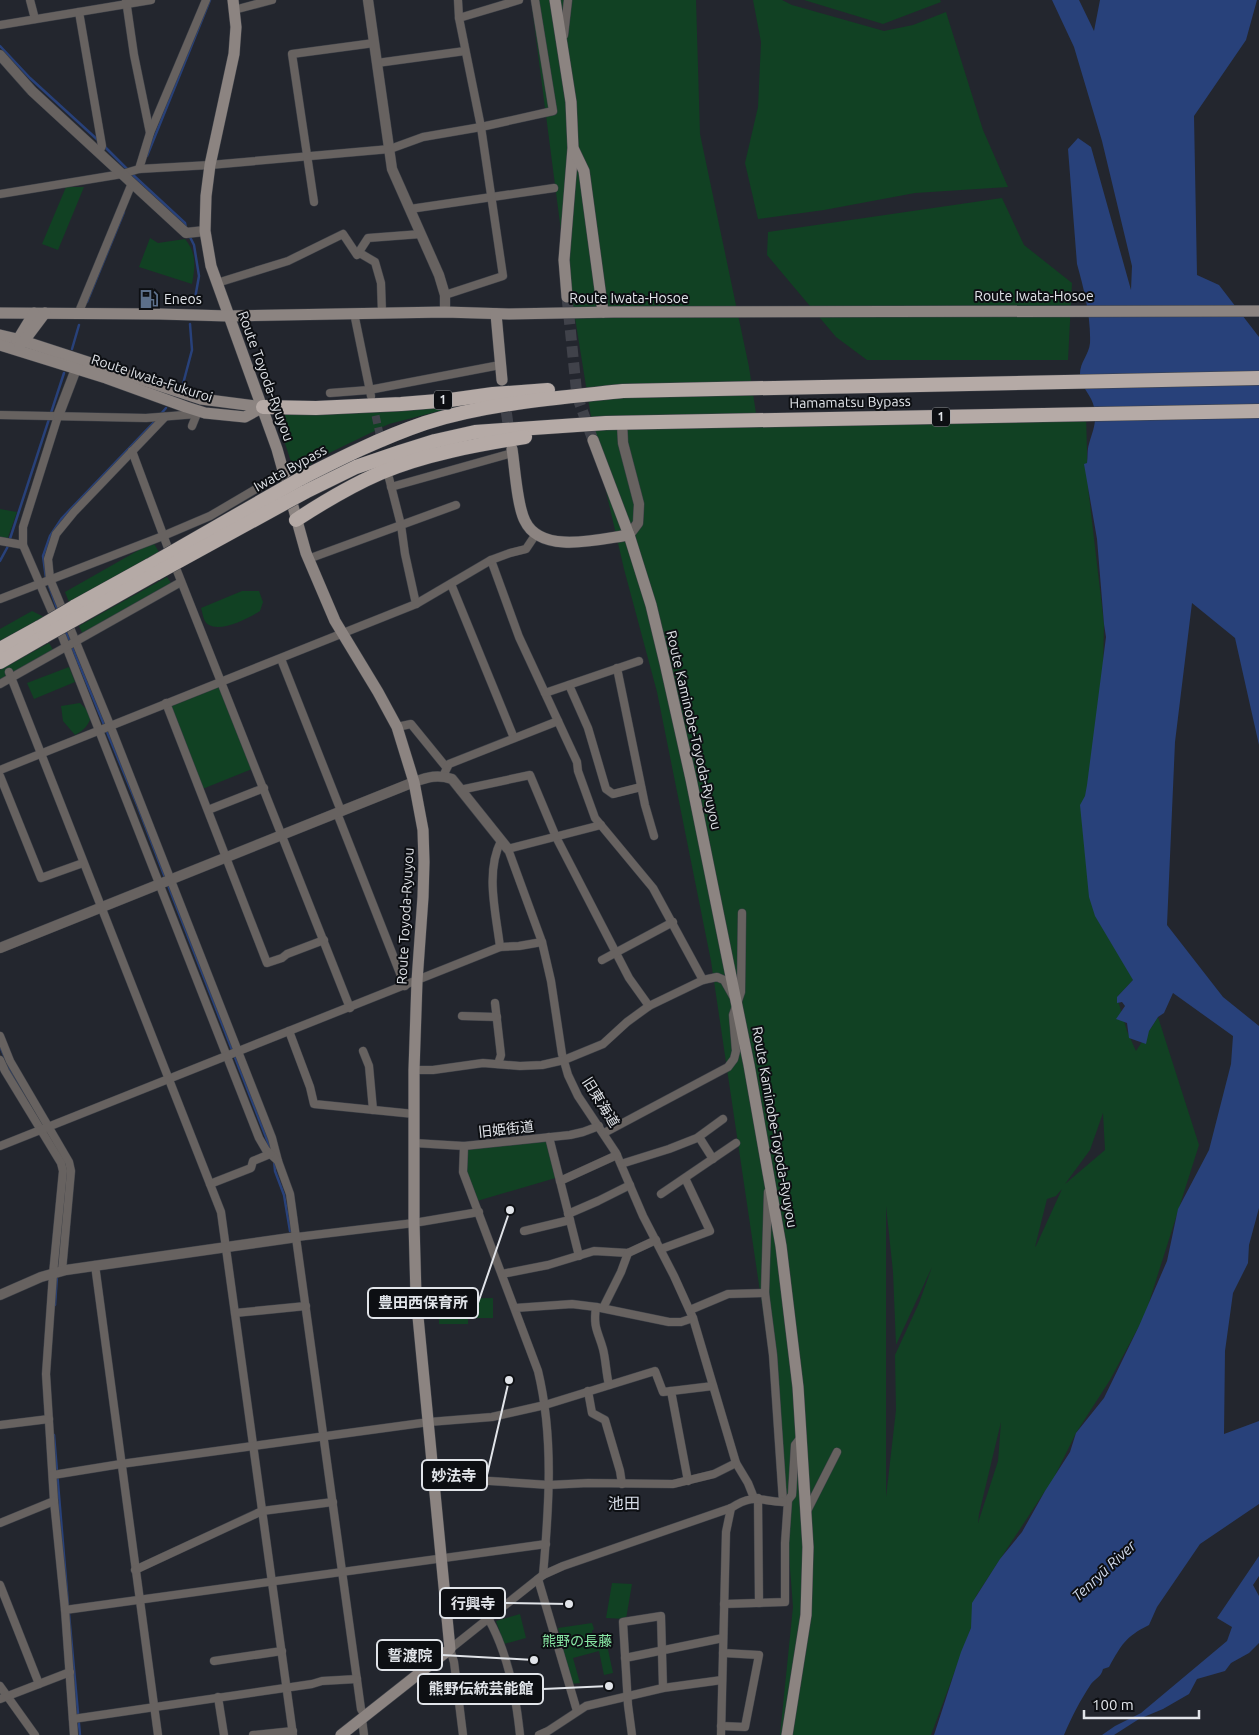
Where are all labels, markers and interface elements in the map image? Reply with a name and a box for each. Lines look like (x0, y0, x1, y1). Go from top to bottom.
fuel station icon: Eneos (138, 288, 160, 310)
street label: Route Iwata-Hosoe (974, 288, 1094, 304)
street label: Route Iwata-Hosoe (569, 290, 689, 306)
place label: Eneos (164, 291, 202, 307)
street label: Route Toyoda-Ryuyou (235, 309, 297, 443)
street label: Route Iwata-Fukuroi (89, 351, 215, 405)
road number: 1 (434, 390, 452, 410)
street label: Hamamatsu Bypass (789, 393, 911, 411)
road number: 1 (932, 408, 950, 427)
street label: Iwata Bypass (251, 441, 329, 495)
street label: Route Kaminobe-Toyoda-Ryuyou (663, 629, 725, 831)
street label: Route Toyoda-Ryuyou (393, 847, 417, 985)
street label: Route Kaminobe-Toyoda-Ryuyou (749, 1025, 801, 1229)
street label: 旧東海道 (579, 1074, 623, 1130)
street label: 旧姫街道 (477, 1118, 535, 1140)
callout: 豊田西保育所 (368, 1288, 478, 1318)
text: 豊田西保育所 (378, 1294, 468, 1311)
callout: 妙法寺 (422, 1460, 487, 1490)
text: 妙法寺 (431, 1467, 477, 1484)
district label: 池田 (608, 1494, 640, 1512)
water label: Tenryū River (1068, 1536, 1140, 1604)
callout: 行興寺 (440, 1588, 505, 1618)
text: 行興寺 (450, 1595, 496, 1612)
park label: 熊野の長藤 (542, 1633, 612, 1649)
callout: 誓渡院 (377, 1640, 442, 1670)
text: 誓渡院 (387, 1647, 433, 1664)
callout: 熊野伝統芸能館 (418, 1674, 543, 1704)
text: 熊野伝統芸能館 (428, 1680, 534, 1697)
scale bar (1084, 1688, 1199, 1720)
text: 100 m (1092, 1696, 1134, 1713)

